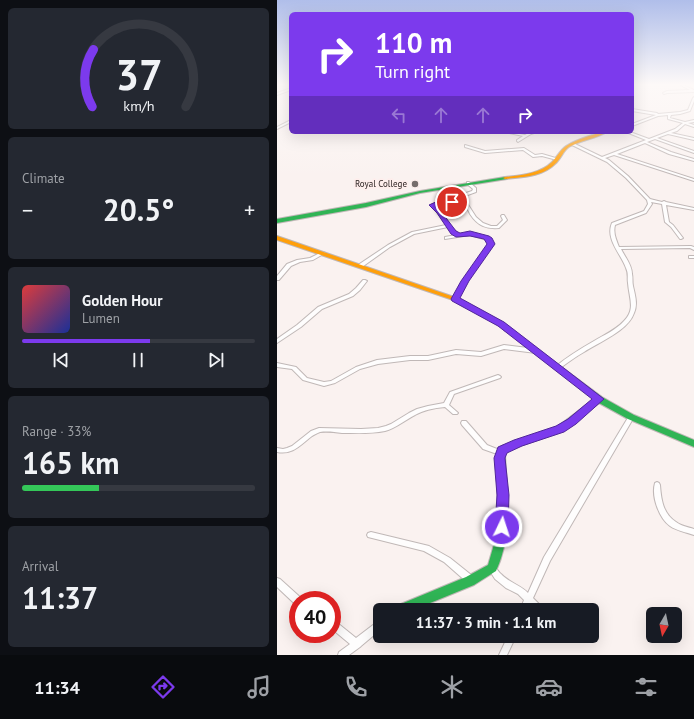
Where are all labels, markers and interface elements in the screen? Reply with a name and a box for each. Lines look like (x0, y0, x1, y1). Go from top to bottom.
text: 110 m (375, 24, 452, 61)
icon: right (309, 28, 361, 80)
text: 37 (115, 48, 162, 101)
text: Turn right (375, 60, 450, 83)
text: km/h (123, 95, 154, 114)
icon: left (388, 104, 410, 126)
icon: ahead (430, 104, 452, 126)
icon: ahead (472, 104, 494, 126)
icon: right (514, 104, 536, 126)
text: Climate (22, 170, 65, 187)
place label: Royal College (355, 178, 407, 189)
marker: Royal College (410, 179, 420, 189)
pin (435, 185, 469, 219)
text: 20.5° (103, 190, 174, 229)
icon: arrive (441, 191, 463, 213)
text: − (22, 196, 33, 224)
text: + (244, 196, 255, 224)
text: Golden Hour (82, 291, 162, 310)
text: Lumen (82, 310, 120, 327)
icon: previous (50, 349, 72, 371)
icon: pause (127, 349, 149, 371)
icon: next (205, 349, 227, 371)
text: Range · 33% (22, 423, 91, 440)
text: 165 km (22, 443, 120, 482)
position arrow (481, 506, 523, 548)
text: Arrival (22, 558, 58, 575)
text: 11:37 (22, 578, 98, 617)
speed limit sign: 40 (289, 591, 341, 643)
north arrow (646, 607, 682, 643)
map controls (646, 607, 682, 643)
text: 11:37 · 3 min · 1.1 km (416, 613, 556, 632)
icon: directions (149, 673, 177, 701)
icon: music (245, 673, 273, 701)
icon: phone (342, 673, 370, 701)
icon: climate (438, 673, 466, 701)
icon: car (535, 673, 563, 701)
icon: filters (632, 673, 660, 701)
text: 11:34 (34, 676, 80, 699)

